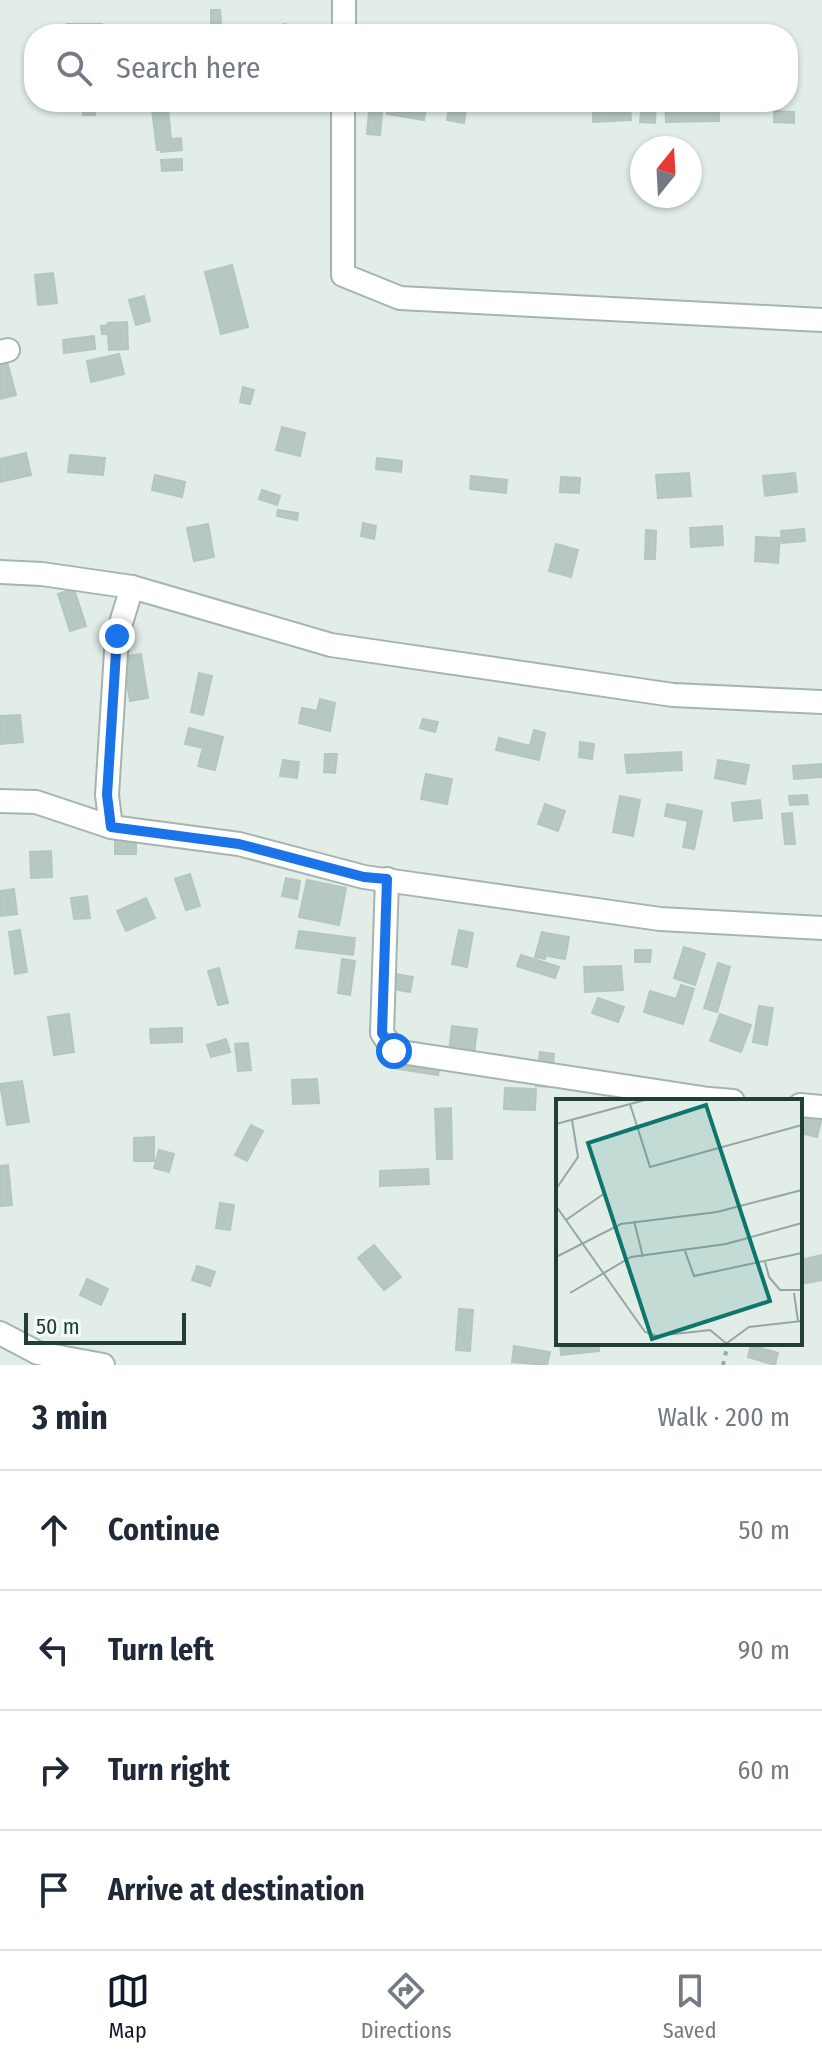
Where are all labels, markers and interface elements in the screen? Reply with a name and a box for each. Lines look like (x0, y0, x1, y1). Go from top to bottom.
search box (24, 24, 798, 112)
icon: search (52, 46, 96, 90)
text: Search here (116, 50, 261, 86)
north arrow (630, 136, 702, 208)
route end (99, 618, 135, 654)
route start (376, 1033, 412, 1069)
inset map (556, 1099, 802, 1345)
scale bar (24, 1309, 186, 1345)
text: 50 m (36, 1313, 80, 1340)
text: 3 min (32, 1397, 108, 1438)
text: Walk · 200 m (657, 1402, 790, 1433)
icon: ahead (32, 1508, 76, 1552)
text: Continue (108, 1512, 220, 1548)
text: 50 m (738, 1515, 790, 1546)
icon: left (32, 1628, 76, 1672)
text: Turn left (108, 1632, 214, 1668)
text: 90 m (738, 1635, 790, 1666)
icon: right (32, 1748, 76, 1792)
text: Turn right (108, 1752, 230, 1788)
text: 60 m (737, 1755, 790, 1786)
icon: arrive (32, 1868, 76, 1912)
text: Arrive at destination (108, 1872, 365, 1908)
tab: Map (106, 1969, 150, 2044)
tab: Directions (361, 1969, 452, 2044)
tab: Saved (663, 1969, 716, 2044)

